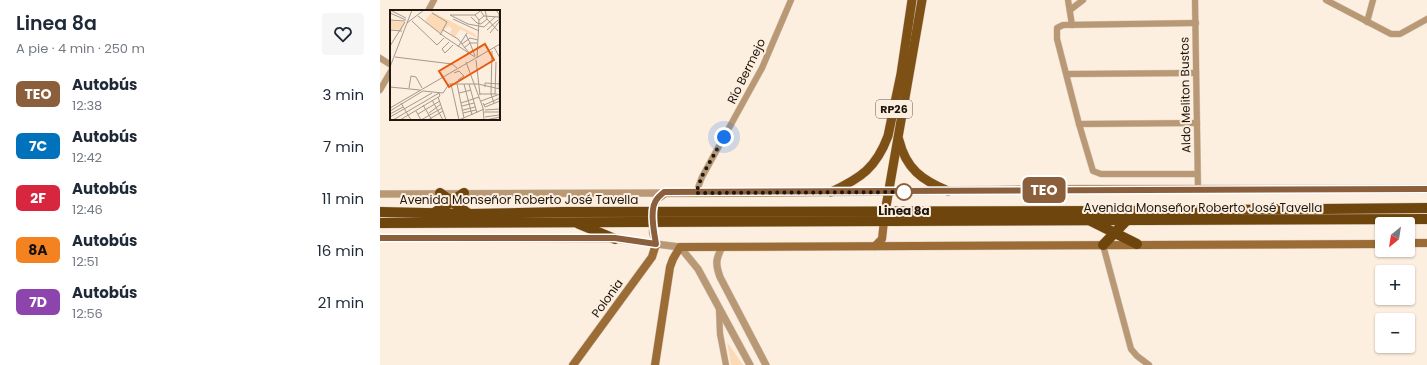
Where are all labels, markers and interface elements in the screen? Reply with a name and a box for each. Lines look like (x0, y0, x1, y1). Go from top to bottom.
text: Linea 8a (16, 10, 97, 37)
inset map (390, 10, 500, 120)
button: heart (322, 13, 364, 55)
street label: Río Bermejo (723, 35, 769, 107)
street label: Aldo Meliton Bustos (1175, 37, 1195, 153)
text: A pie · 4 min · 250 m (16, 39, 145, 58)
text: Autobús (72, 74, 137, 95)
text: TEO (25, 84, 51, 104)
text: 3 min (322, 84, 364, 105)
text: 12:38 (72, 96, 102, 115)
road number: RP26 (876, 100, 912, 118)
text: Autobús (72, 126, 137, 147)
your location (714, 127, 734, 147)
text: 7C (29, 136, 47, 156)
text: 7 min (323, 136, 364, 157)
text: 12:42 (72, 148, 102, 167)
line badge: TEO (1021, 177, 1067, 203)
text: Autobús (72, 178, 137, 199)
text: TEO (1031, 180, 1057, 200)
marker: Linea 8a (895, 183, 913, 201)
text: 2F (30, 188, 46, 208)
text: 11 min (322, 188, 364, 209)
street label: Avenida Monseñor Roberto José Tavella (400, 191, 638, 208)
street label: Avenida Monseñor Roberto José Tavella (1084, 199, 1322, 216)
text: 12:46 (72, 200, 103, 219)
place label: Linea 8a (878, 202, 930, 219)
north arrow (1375, 217, 1415, 257)
map controls (1375, 217, 1415, 353)
text: Autobús (72, 230, 137, 251)
text: 8A (28, 240, 48, 260)
text: 16 min (317, 240, 364, 261)
text: 12:51 (72, 252, 99, 271)
button: + (1375, 265, 1415, 305)
street label: Polonia (587, 275, 627, 321)
text: Autobús (72, 282, 137, 303)
text: 7D (29, 292, 47, 312)
text: 21 min (318, 292, 364, 313)
text: 12:56 (72, 304, 103, 323)
button: − (1375, 313, 1415, 353)

